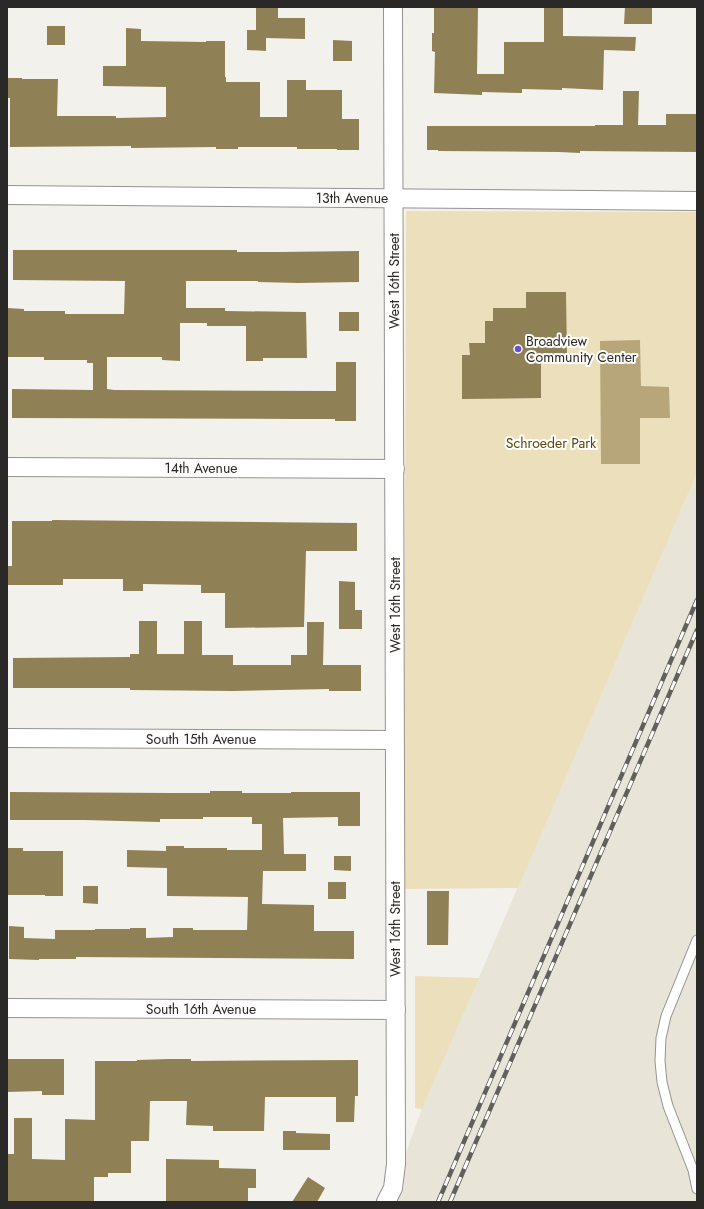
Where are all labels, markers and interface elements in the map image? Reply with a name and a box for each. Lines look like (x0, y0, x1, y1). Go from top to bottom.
street label: 13th Avenue (316, 188, 388, 208)
street label: West 16th Street (384, 232, 404, 329)
place label: Broadview Community Center (526, 331, 637, 367)
marker: Broadview Community Center (513, 344, 523, 354)
park label: Schroeder Park (506, 433, 597, 453)
street label: 14th Avenue (165, 458, 237, 478)
street label: West 16th Street (385, 556, 405, 653)
street label: South 15th Avenue (146, 729, 256, 749)
street label: West 16th Street (385, 880, 405, 977)
street label: South 16th Avenue (146, 999, 256, 1019)

